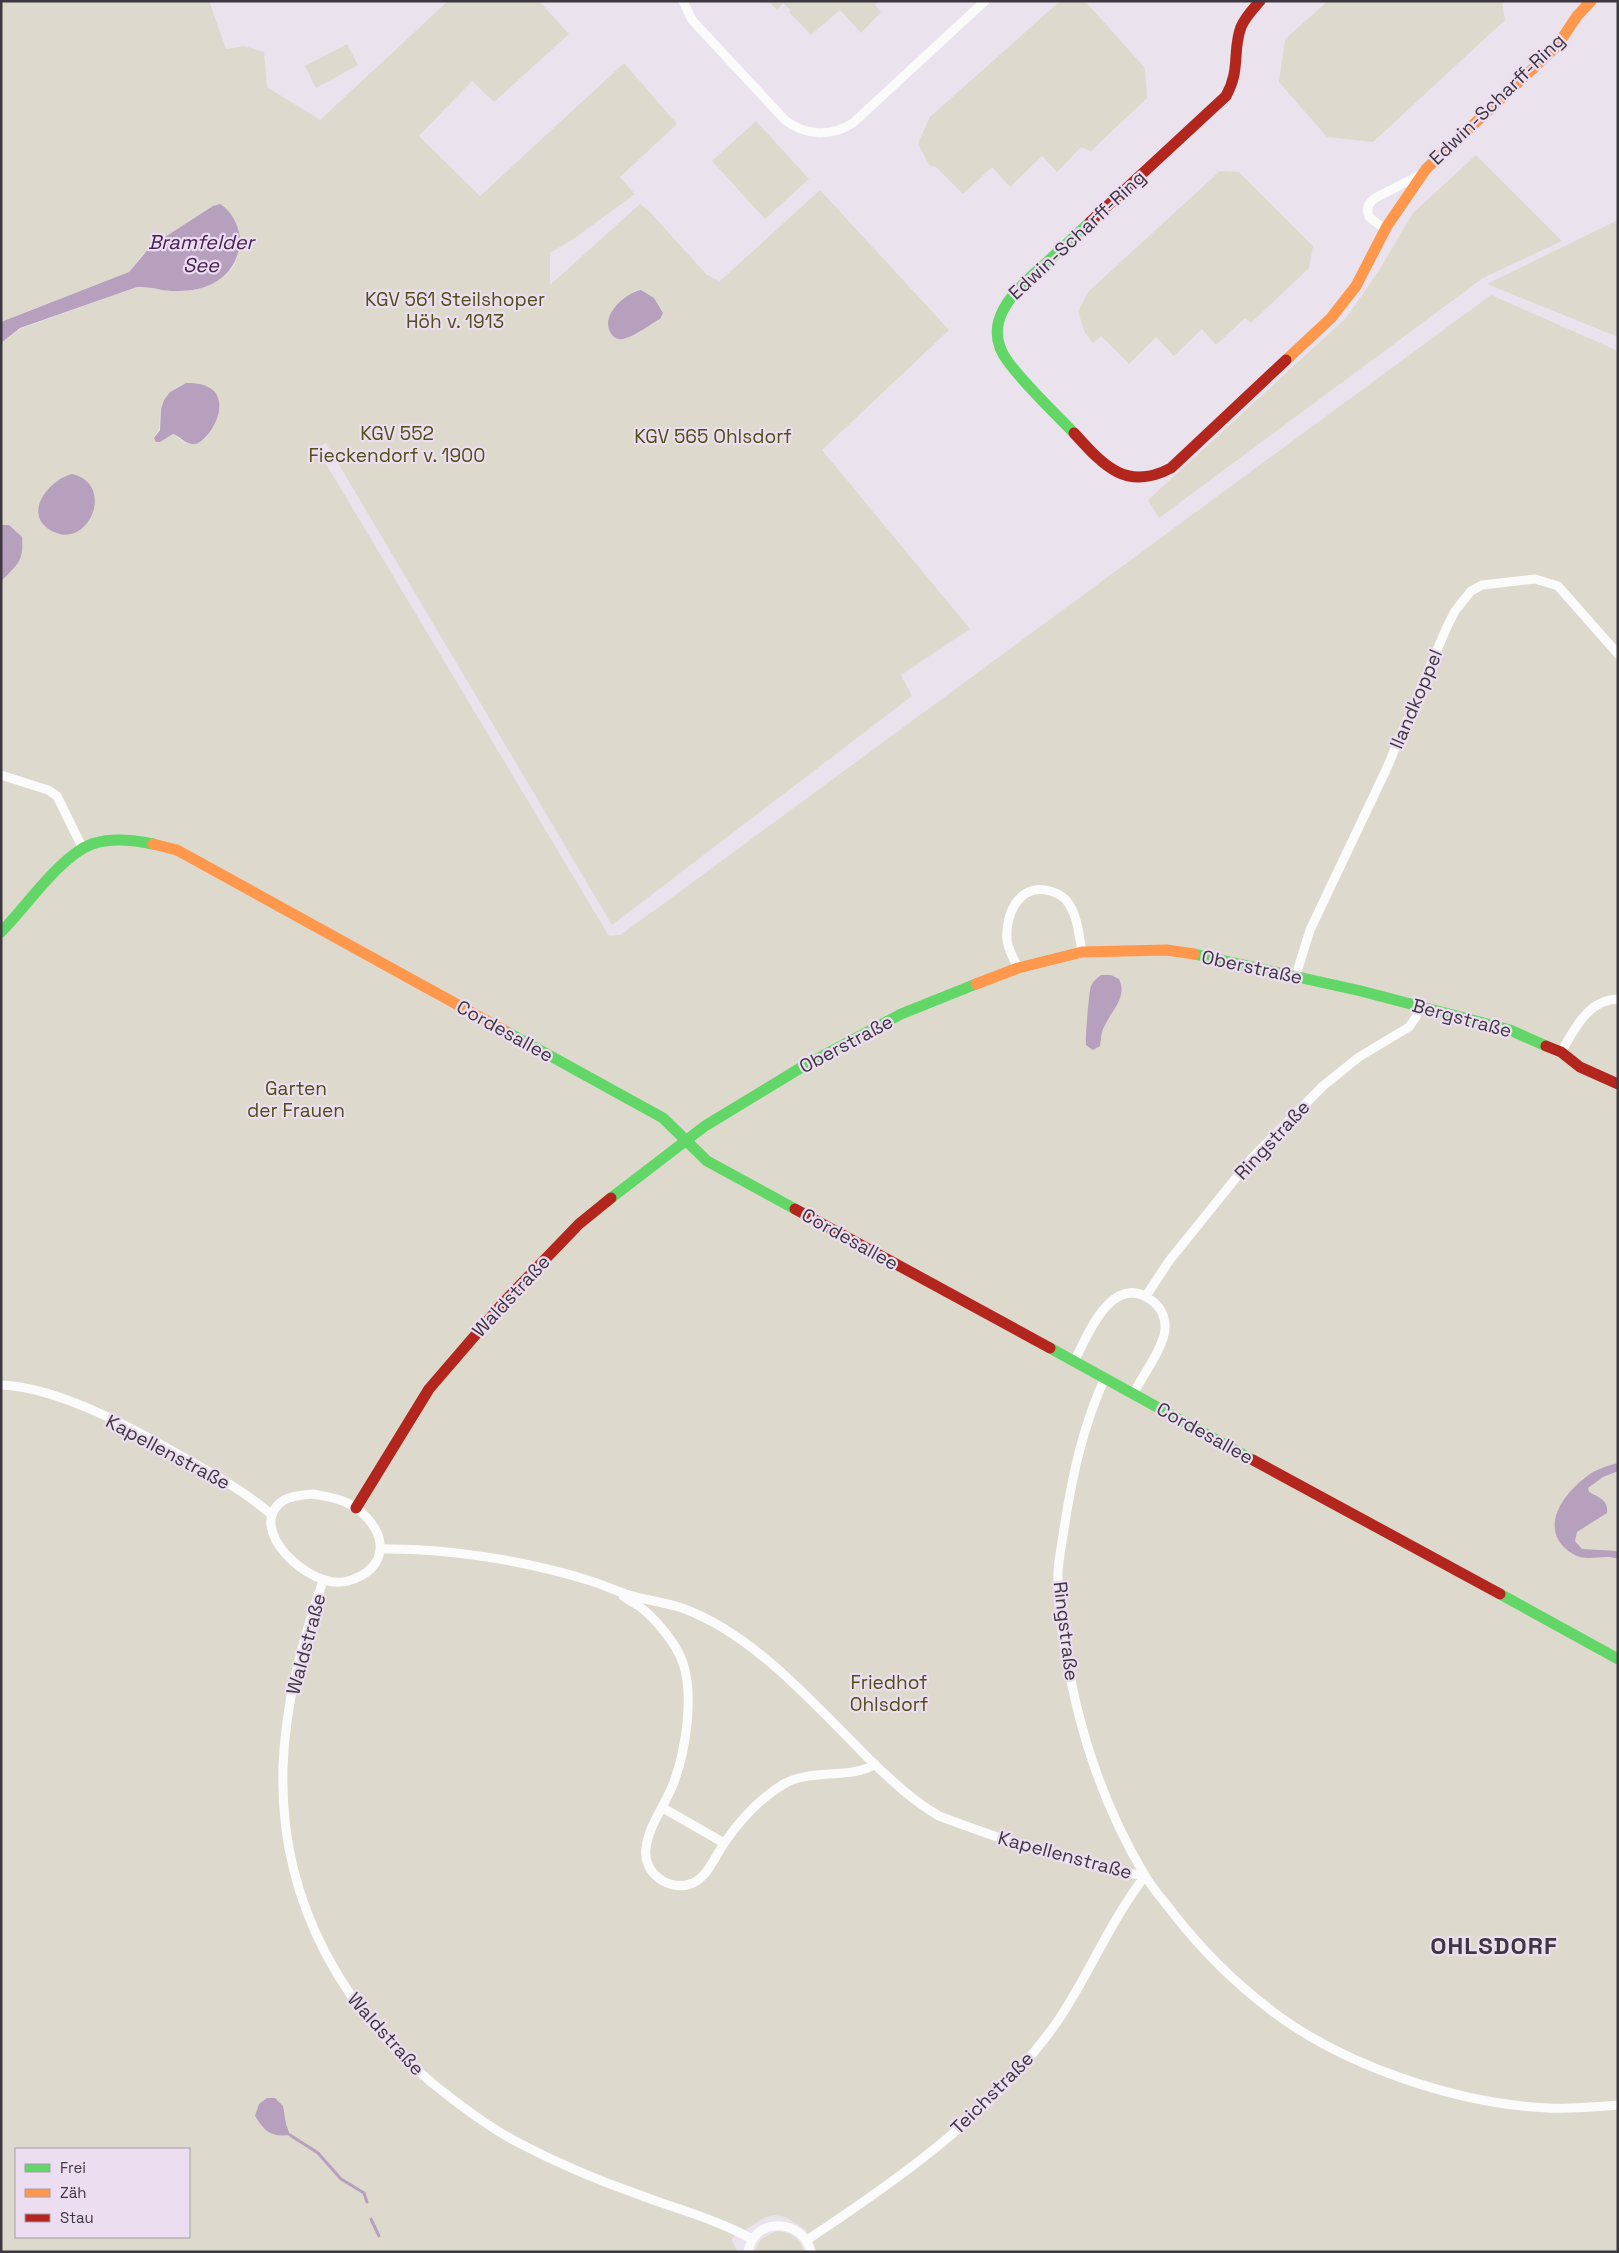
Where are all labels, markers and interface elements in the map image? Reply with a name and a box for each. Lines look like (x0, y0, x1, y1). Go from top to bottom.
street label: Edwin-Scharff-Ring (1424, 28, 1570, 170)
street label: Edwin-Scharff-Ring (1003, 165, 1151, 305)
water label: Bramfelder See (148, 229, 257, 278)
park label: KGV 561 Steilshoper Höh v. 1913 (365, 287, 545, 334)
park label: KGV 552 Fieckendorf v. 1900 (309, 421, 485, 468)
park label: KGV 565 Ohlsdorf (634, 424, 792, 449)
street label: Ilandkoppel (1384, 645, 1448, 753)
street label: Oberstraße (1199, 944, 1305, 990)
street label: Bergstraße (1409, 993, 1515, 1043)
street label: Cordesallee (452, 994, 558, 1068)
street label: Oberstraße (795, 1009, 897, 1079)
park label: Garten der Frauen (247, 1076, 345, 1123)
street label: Ringstraße (1229, 1095, 1315, 1185)
street label: Cordesallee (797, 1202, 903, 1276)
street label: Waldstraße (466, 1250, 556, 1342)
street label: Cordesallee (1152, 1396, 1258, 1470)
street label: Kapellenstraße (101, 1409, 235, 1495)
street label: Ringstraße (1048, 1580, 1084, 1682)
street label: Waldstraße (281, 1591, 331, 1697)
park label: Friedhof Ohlsdorf (850, 1670, 928, 1717)
street label: Kapellenstraße (995, 1825, 1135, 1885)
district label: OHLSDORF (1430, 1930, 1558, 1961)
street label: Waldstraße (342, 1987, 430, 2081)
street label: Teichstraße (945, 2046, 1039, 2140)
legend (15, 2148, 190, 2238)
text: Frei (60, 2158, 86, 2177)
text: Zäh (60, 2183, 86, 2202)
text: Stau (60, 2208, 94, 2227)

